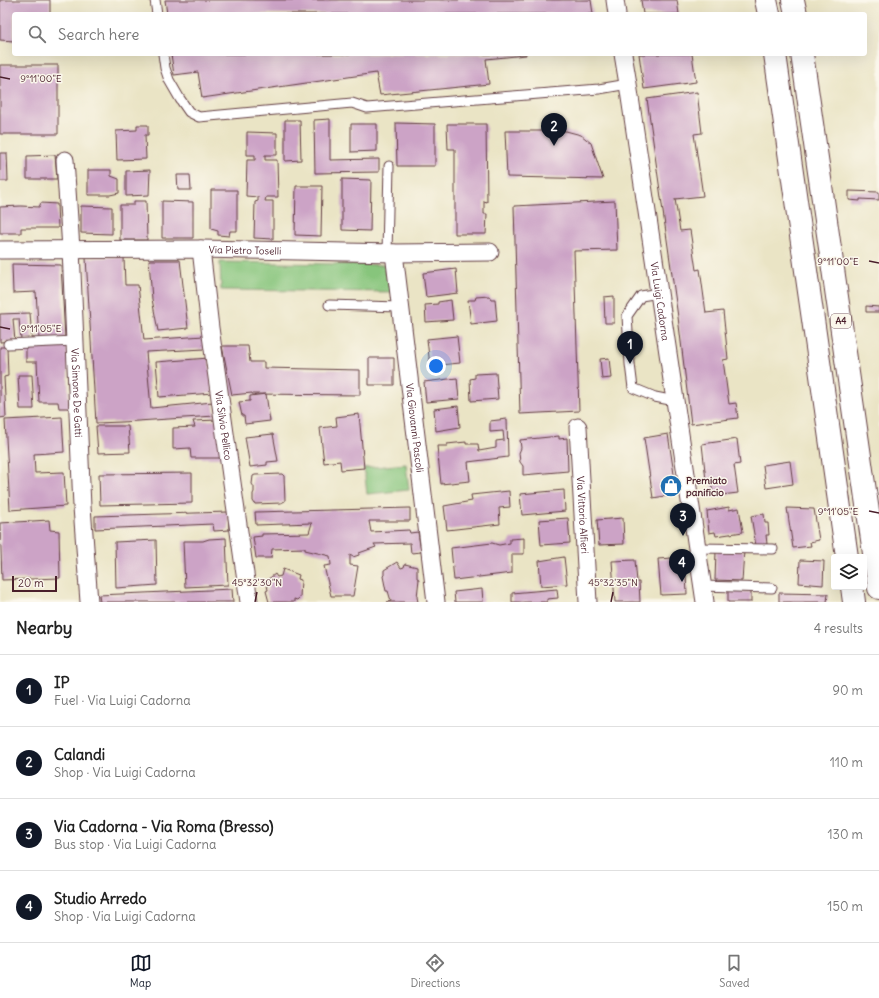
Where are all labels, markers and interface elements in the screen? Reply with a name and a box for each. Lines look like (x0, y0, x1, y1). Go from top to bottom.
search box (12, 12, 867, 56)
icon: search (26, 23, 48, 45)
text: Search here (58, 25, 139, 44)
text: 9°11'00"E (20, 72, 62, 85)
pin: 2 (541, 113, 567, 146)
street label: Via Pietro Toselli (209, 243, 281, 258)
text: 9°11'00"E (817, 255, 859, 268)
street label: Via Luigi Cadorna (648, 261, 672, 342)
road number: A4 (831, 314, 851, 328)
text: 9°11'05"E (21, 322, 61, 335)
pin: 1 (617, 331, 643, 364)
street label: Via Simone De Gatti (68, 348, 85, 438)
your location (426, 356, 446, 376)
street label: Via Giovanni Pascoli (403, 383, 426, 473)
street label: Via Silvio Pellico (212, 390, 235, 462)
shop icon: Premiato panificio (658, 473, 684, 499)
place label: Premiato panificio (686, 474, 727, 499)
street label: Via Vittorio Alfieri (574, 476, 591, 554)
pin: 3 (670, 503, 696, 536)
text: 9°11'05"E (818, 505, 858, 518)
pin: 4 (669, 549, 695, 582)
map controls (831, 554, 867, 590)
button: layers (831, 554, 867, 590)
scale bar (12, 574, 57, 593)
text: 20 m (18, 576, 44, 590)
text: 45°32'30"N (232, 576, 282, 589)
text: 45°32'35"N (588, 576, 638, 589)
text: Nearby (16, 617, 72, 639)
text: 4 results (814, 620, 863, 637)
text: IP (54, 673, 70, 692)
text: 1 (26, 682, 32, 699)
text: 90 m (832, 682, 863, 699)
text: Fuel · Via Luigi Cadorna (54, 692, 191, 709)
text: Calandi (54, 745, 105, 764)
text: 2 (25, 754, 33, 771)
text: 110 m (830, 754, 863, 771)
text: Shop · Via Luigi Cadorna (54, 764, 196, 781)
text: Via Cadorna - Via Roma (Bresso) (54, 817, 273, 836)
text: 3 (25, 826, 33, 843)
text: 130 m (827, 826, 863, 843)
text: Bus stop · Via Luigi Cadorna (54, 836, 216, 853)
text: Studio Arredo (54, 889, 147, 908)
text: 4 (25, 898, 33, 915)
text: 150 m (827, 898, 863, 915)
text: Shop · Via Luigi Cadorna (54, 908, 196, 925)
tab: Map (130, 952, 152, 990)
tab: Directions (411, 952, 460, 990)
tab: Saved (719, 952, 749, 990)

